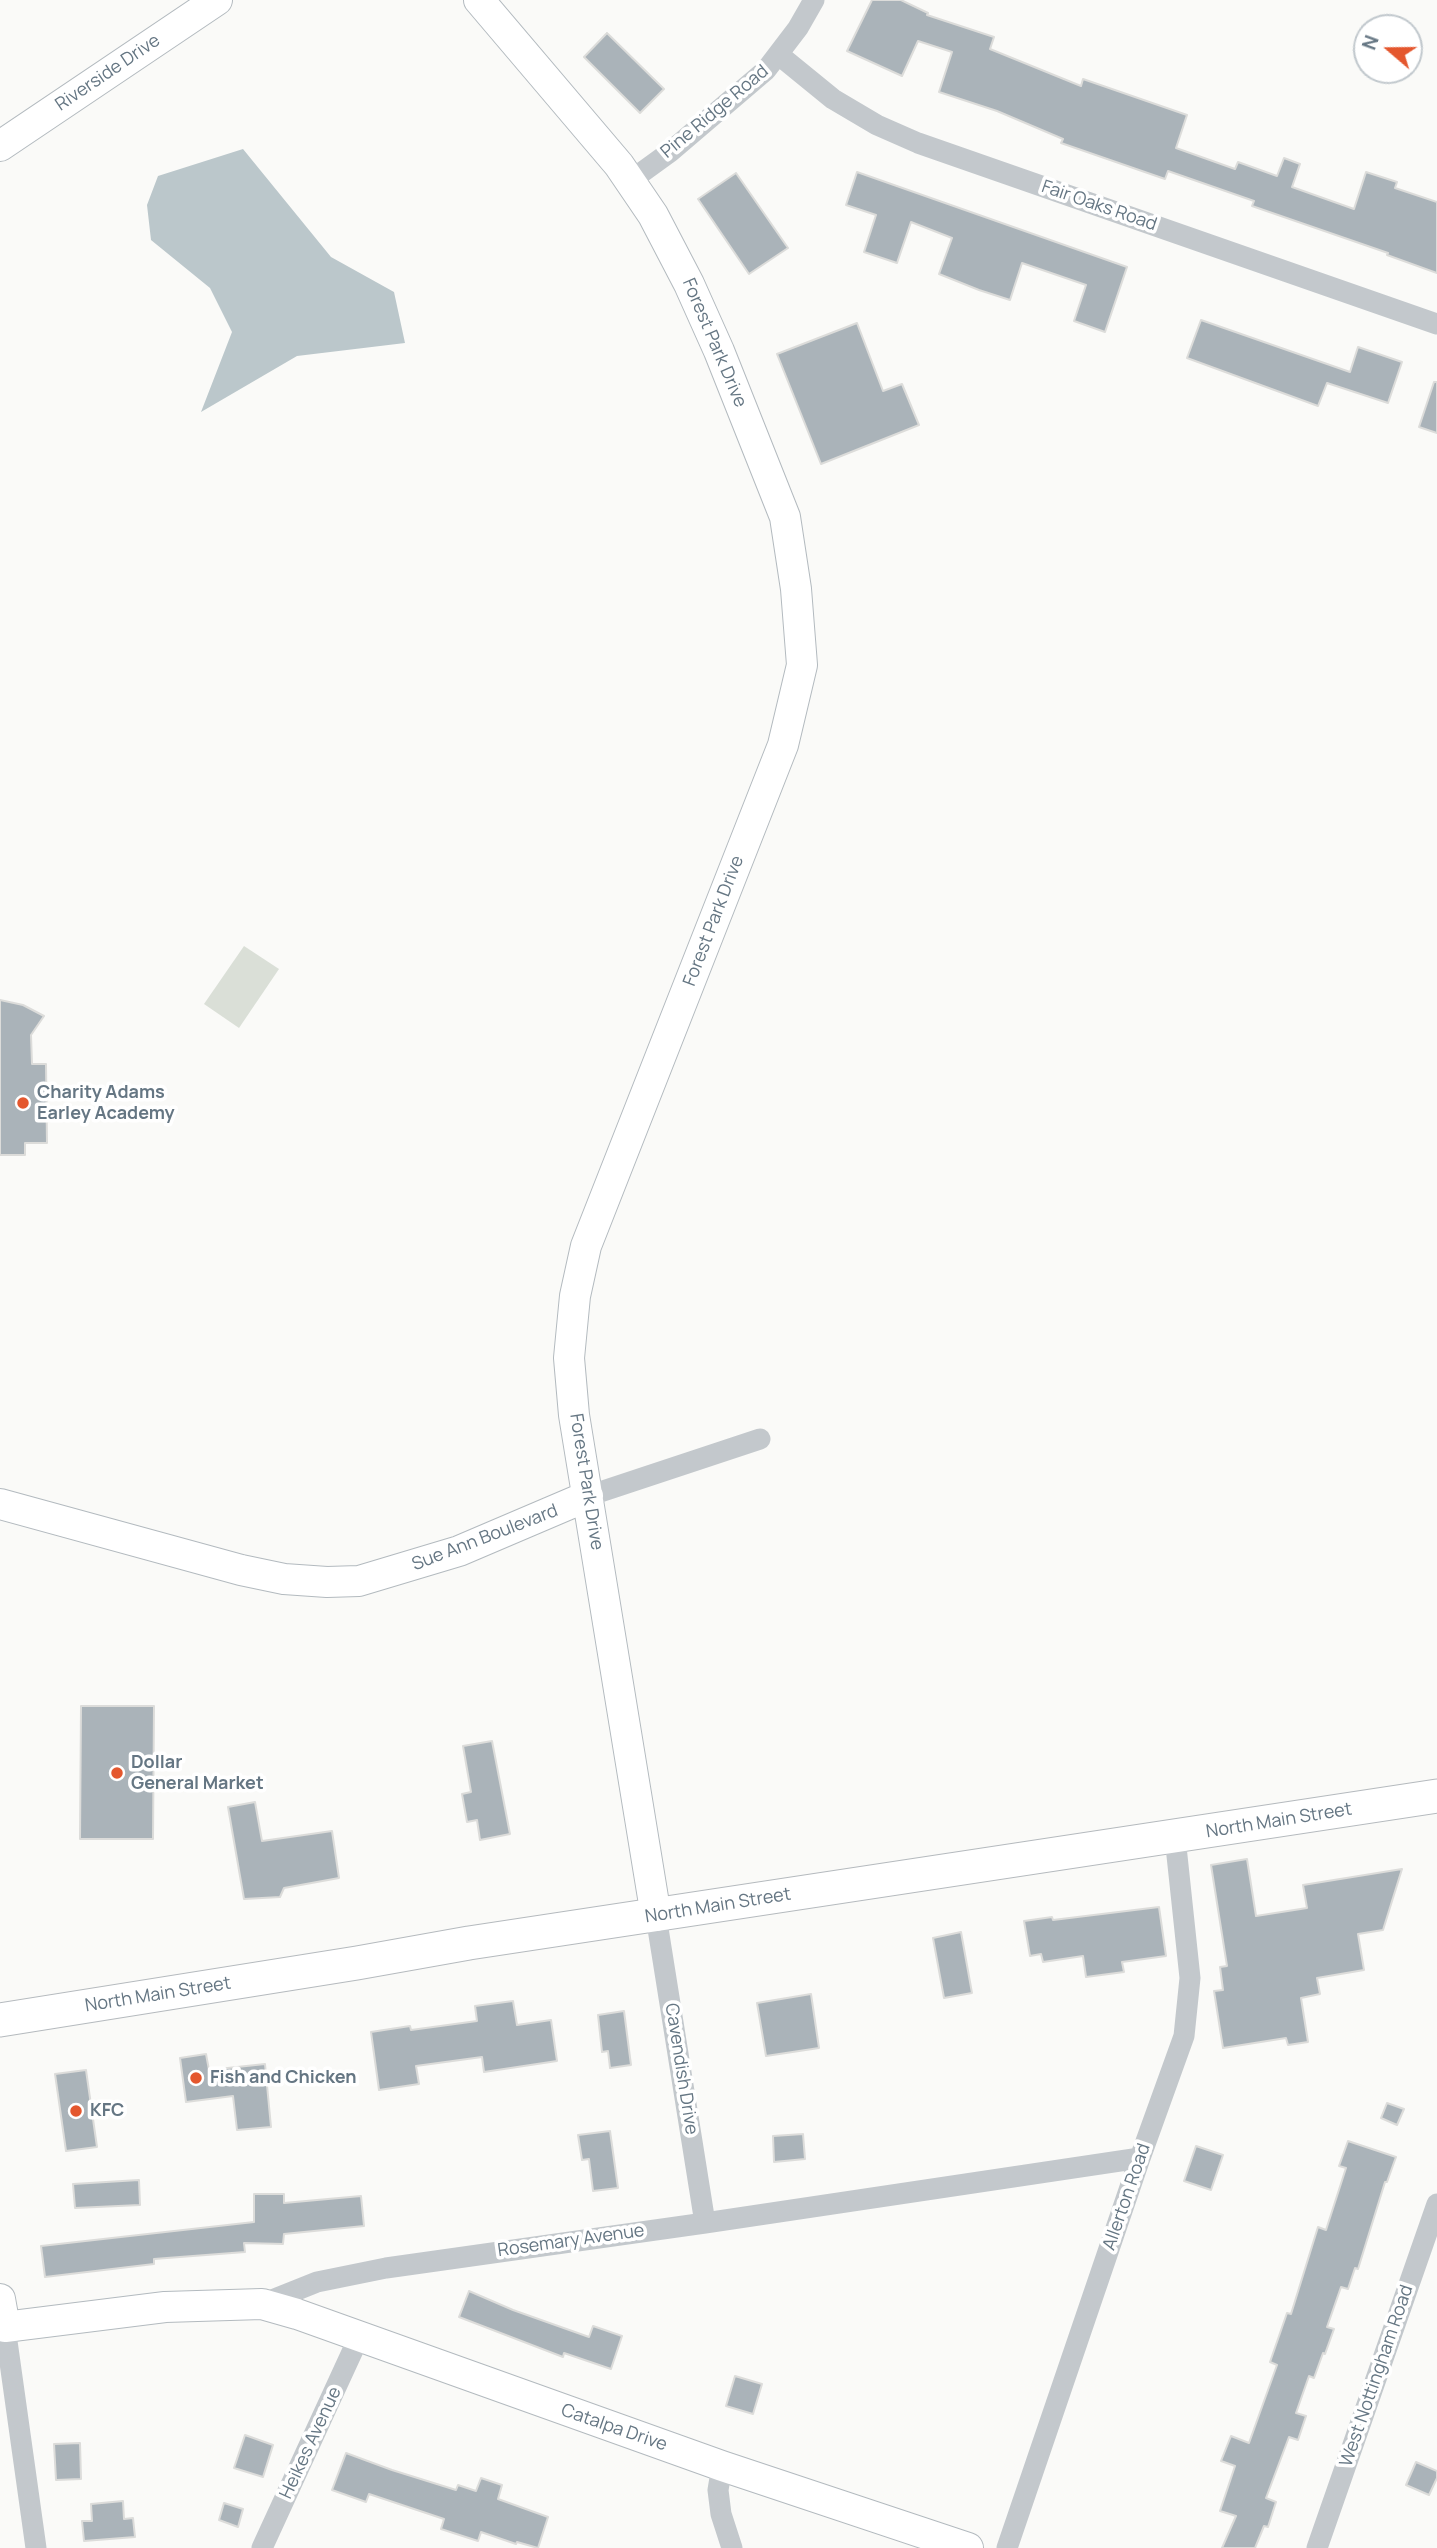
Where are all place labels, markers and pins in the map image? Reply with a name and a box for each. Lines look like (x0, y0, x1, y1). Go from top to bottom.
place label: Charity Adams Earley Academy (37, 1082, 175, 1124)
marker: Charity Adams Earley Academy (15, 1095, 31, 1111)
place label: Dollar General Market (131, 1752, 264, 1795)
marker: Dollar General Market (109, 1765, 125, 1781)
place label: Fish and Chicken (210, 2067, 357, 2089)
marker: Fish and Chicken (188, 2070, 204, 2086)
place label: KFC (90, 2100, 124, 2122)
marker: KFC (68, 2103, 84, 2119)

